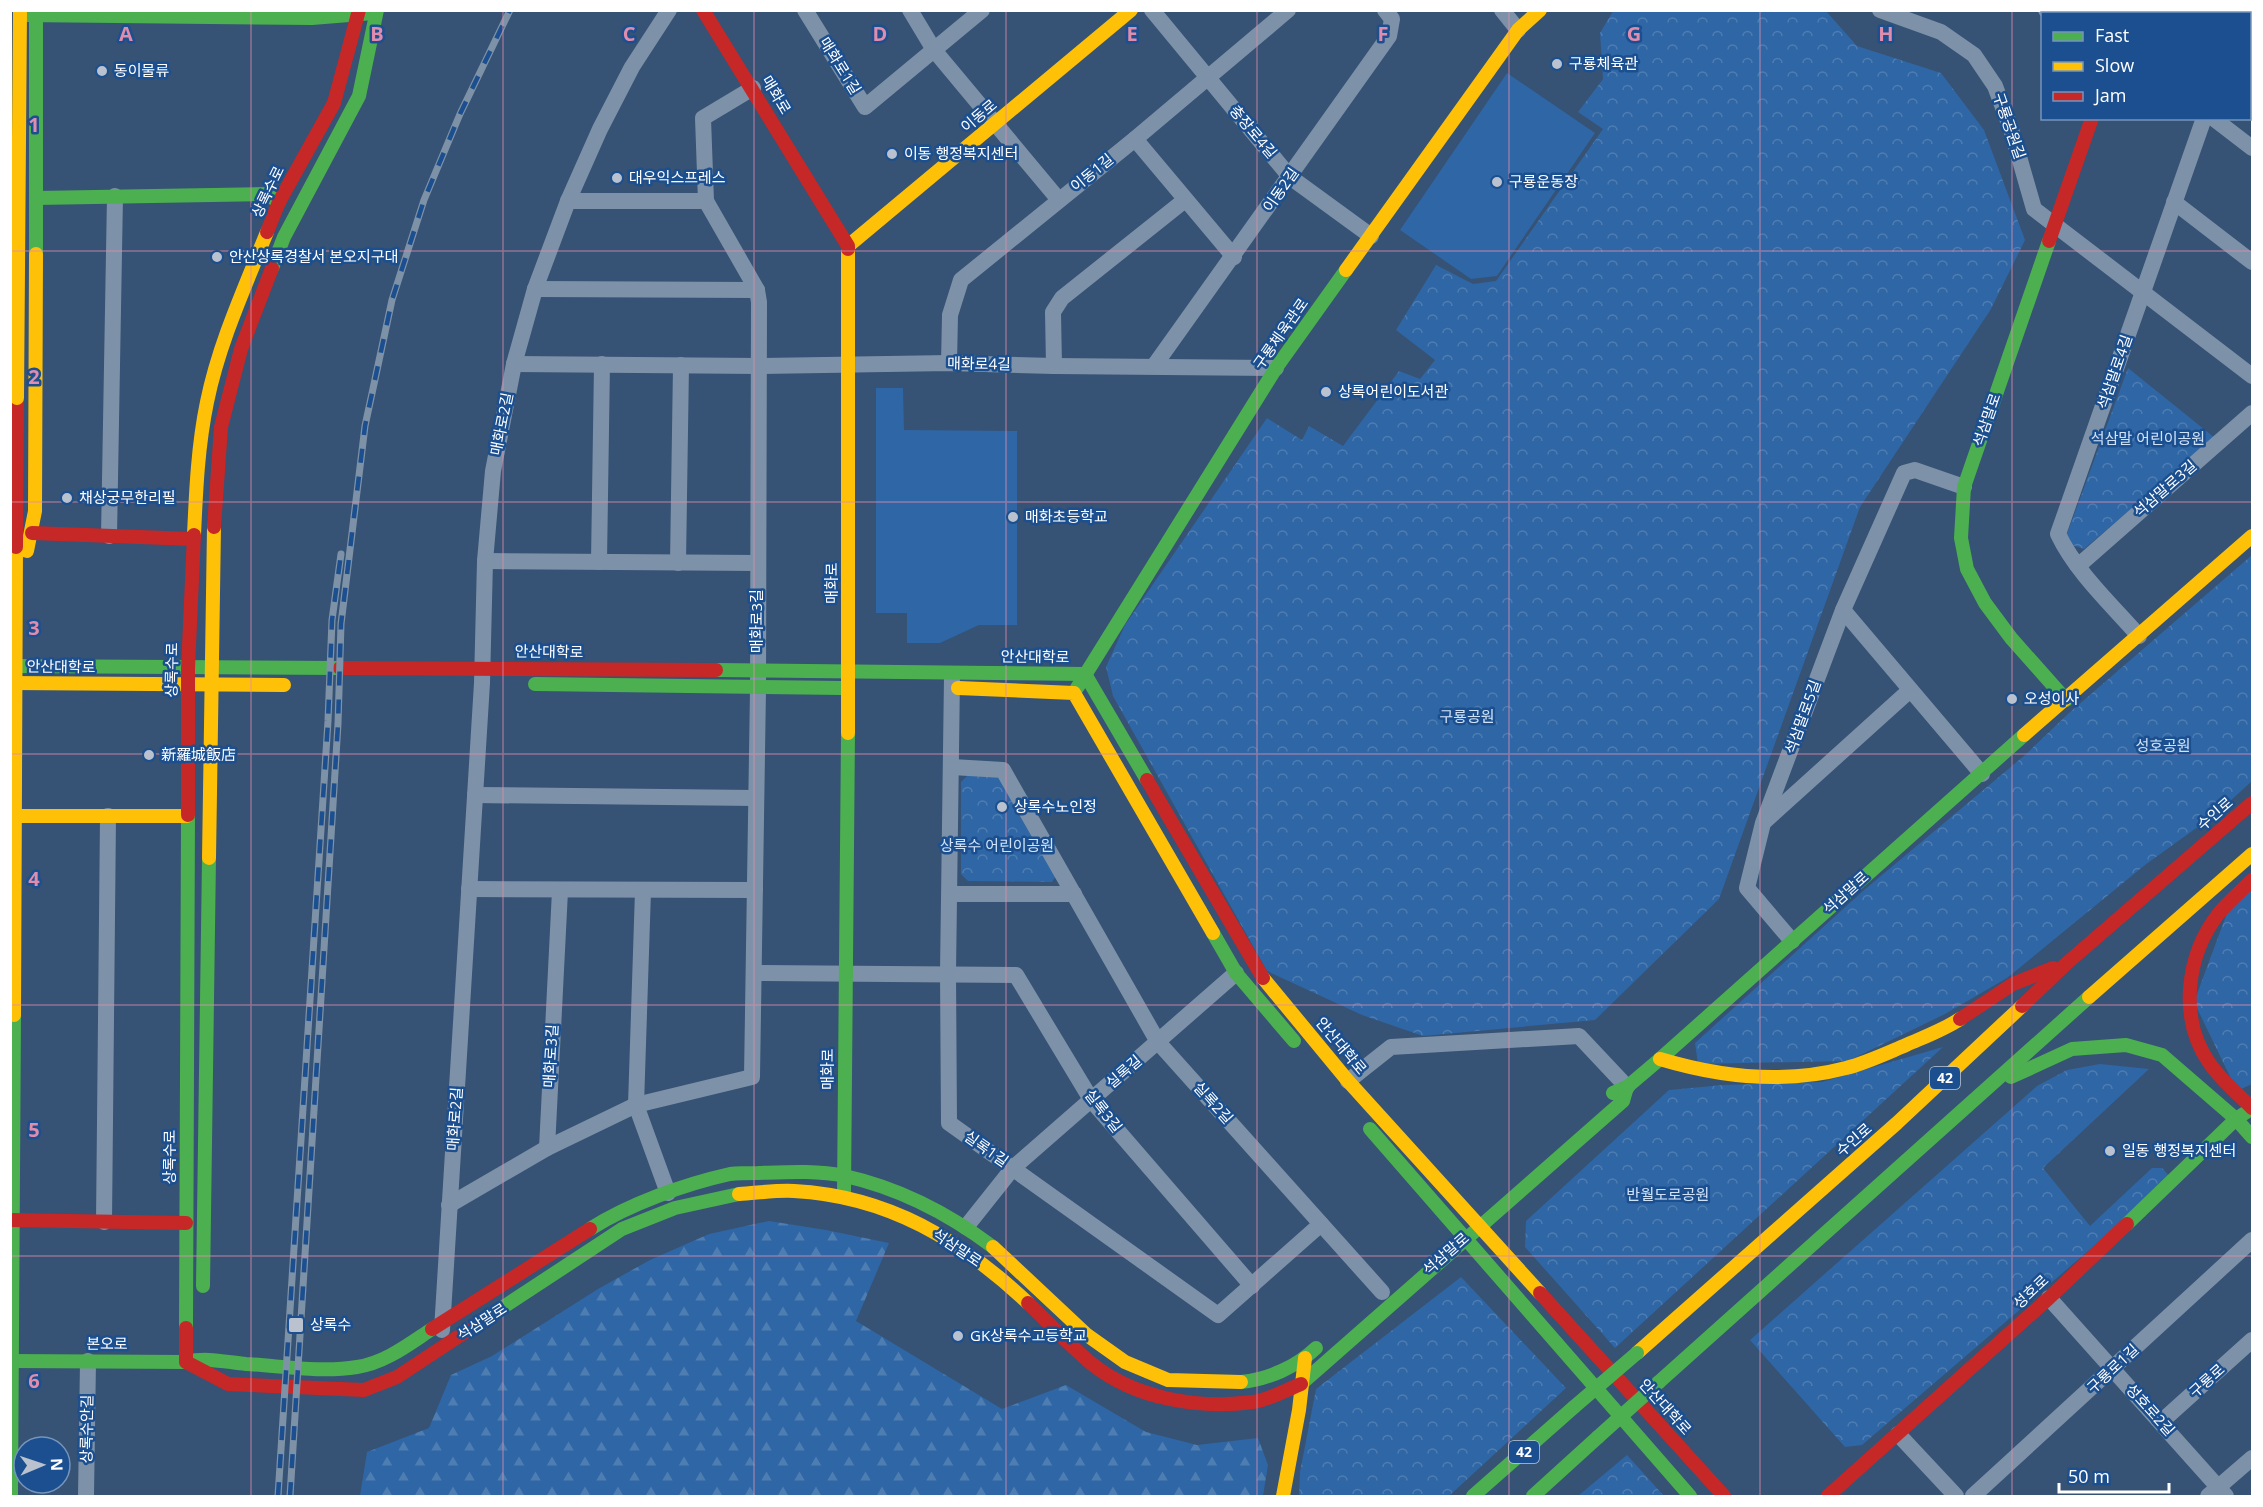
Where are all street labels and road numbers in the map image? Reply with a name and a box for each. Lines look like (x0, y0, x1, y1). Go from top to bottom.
street label: 매화로1길 (815, 33, 866, 98)
street label: 매화로 (758, 72, 796, 117)
street label: 구룡공원길 (1989, 90, 2031, 162)
street label: 이동로 (956, 94, 1001, 136)
street label: 충장로4길 (1226, 100, 1282, 162)
street label: 이동1길 (1066, 149, 1117, 196)
street label: 상록수로 (246, 162, 288, 221)
street label: 이동2길 (1258, 163, 1303, 216)
street label: 구룡체육관로 (1248, 294, 1312, 373)
street label: 석삼말로4길 (2092, 332, 2136, 412)
street label: 매화로4길 (947, 352, 1011, 374)
street label: 석삼말로 (1968, 390, 2004, 449)
street label: 매화로2길 (485, 391, 517, 457)
street label: 석삼말로3길 (2129, 455, 2200, 521)
street label: 매화로 (821, 562, 841, 604)
street label: 매화로3길 (746, 589, 766, 653)
street label: 안산대학로 (514, 640, 584, 662)
street label: 상록수로 (161, 642, 181, 698)
street label: 안산대학로 (1000, 645, 1070, 667)
street label: 안산대학로 (26, 655, 96, 677)
street label: 석삼말로5길 (1779, 677, 1825, 757)
street label: 수인로 (2192, 792, 2237, 834)
street label: 석삼말로 (1818, 866, 1873, 918)
street label: 안산대학로 (1312, 1012, 1372, 1078)
street label: 매화로3길 (538, 1024, 562, 1088)
street label: 매화로 (817, 1048, 837, 1090)
street label: 실록길 (1101, 1050, 1146, 1092)
road number: 42 (1930, 1067, 1960, 1089)
street label: 실록2길 (1190, 1077, 1238, 1128)
street label: 실록3길 (1081, 1085, 1127, 1136)
street label: 매화로2길 (442, 1086, 466, 1151)
street label: 수인로 (1831, 1118, 1876, 1160)
street label: 실록1길 (960, 1126, 1013, 1171)
street label: 상록수로 (159, 1129, 179, 1185)
street label: 석삼말로 (929, 1223, 986, 1271)
street label: 석삼말로 (1418, 1228, 1473, 1279)
street label: 성호로 (2008, 1270, 2052, 1313)
street label: 석삼말로 (453, 1298, 510, 1345)
street label: 본오로 (86, 1333, 128, 1353)
street label: 구룡로1길 (2082, 1339, 2142, 1397)
street label: 구룡로 (2184, 1359, 2228, 1402)
street label: 안산대학로 (1635, 1374, 1696, 1439)
street label: 성호로2길 (2122, 1379, 2180, 1440)
street label: 상록수안길 (75, 1394, 97, 1464)
road number: 42 (1509, 1441, 1539, 1463)

